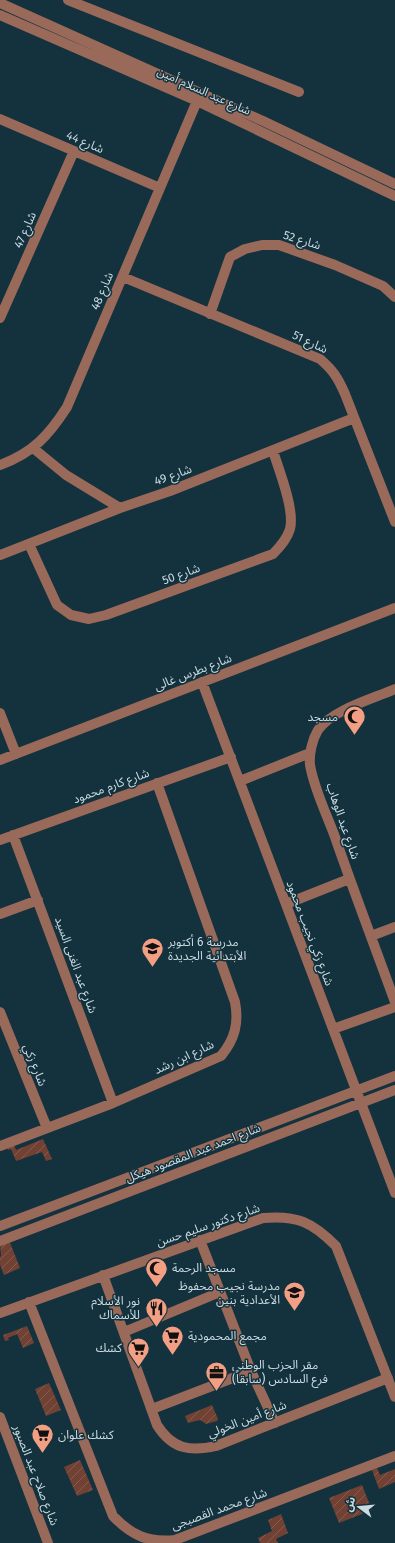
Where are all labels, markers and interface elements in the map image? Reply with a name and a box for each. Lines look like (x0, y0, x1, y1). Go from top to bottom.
street label: شارع عبد السلام أمين (154, 64, 253, 120)
street label: شارع 44 (63, 128, 106, 158)
street label: شارع 47 (11, 210, 41, 251)
street label: شارع 52 (281, 228, 322, 254)
street label: شارع 48 (88, 270, 118, 313)
street label: شارع 51 (289, 328, 330, 358)
street label: شارع 49 (152, 462, 194, 490)
street label: شارع 50 (160, 561, 203, 589)
street label: شارع بطرس غالى (152, 651, 234, 695)
mosque icon: مسجد (341, 704, 367, 737)
place label: مسجد (307, 710, 338, 724)
street label: شارع كارم محمود (71, 766, 152, 808)
street label: شارع عبد الوهاب (321, 781, 363, 862)
street label: شارع زكي نجيب محمود (281, 879, 336, 988)
street label: شارع عبد الغنى السيد (50, 915, 100, 1016)
place label: مدرسة 6 أكتوبر الأبتدائية الجديدة (167, 934, 246, 963)
school or university icon: مدرسة 6 أكتوبر الأبتدائية الجديدة (140, 936, 166, 969)
street label: شارع ابن رشد (152, 1037, 217, 1079)
street label: شارع زكي (18, 1042, 50, 1089)
street label: شارع احمد عبد المقصود هيكل (123, 1121, 263, 1187)
street label: شارع دكتور سليم حسن (154, 1201, 262, 1251)
mosque icon: مسجد الرحمة (144, 1255, 170, 1288)
place label: مسجد الرحمة (172, 1261, 236, 1275)
place label: مدرسة نجيب محفوظ الأعدادية بنين (178, 1279, 280, 1307)
school or university icon: مدرسة نجيب محفوظ الأعدادية بنين (282, 1280, 308, 1313)
place label: نور الأسلام للأسماك (91, 1294, 140, 1322)
restaurant icon: نور الأسلام للأسماك (143, 1295, 169, 1328)
supermarket icon: مجمع المحمودية (160, 1323, 186, 1356)
place label: مجمع المحمودية (188, 1329, 267, 1345)
supermarket icon: كشك (125, 1335, 151, 1368)
place label: كشك (96, 1341, 123, 1355)
place label: مقر الحزب الوطنى (سابقاً) فرع السادس (232, 1358, 328, 1388)
office icon: مقر الحزب الوطنى (سابقاً) فرع السادس (203, 1359, 229, 1392)
street label: شارع أمين الخولي (205, 1397, 289, 1443)
street label: شارع صلاح عبد الصبور (8, 1422, 62, 1528)
supermarket icon: كشك علوان (29, 1422, 55, 1455)
place label: كشك علوان (58, 1428, 115, 1442)
street label: شارع محمد القصبجى (169, 1485, 269, 1535)
north arrow (339, 1487, 379, 1527)
text: ش (342, 1495, 358, 1513)

